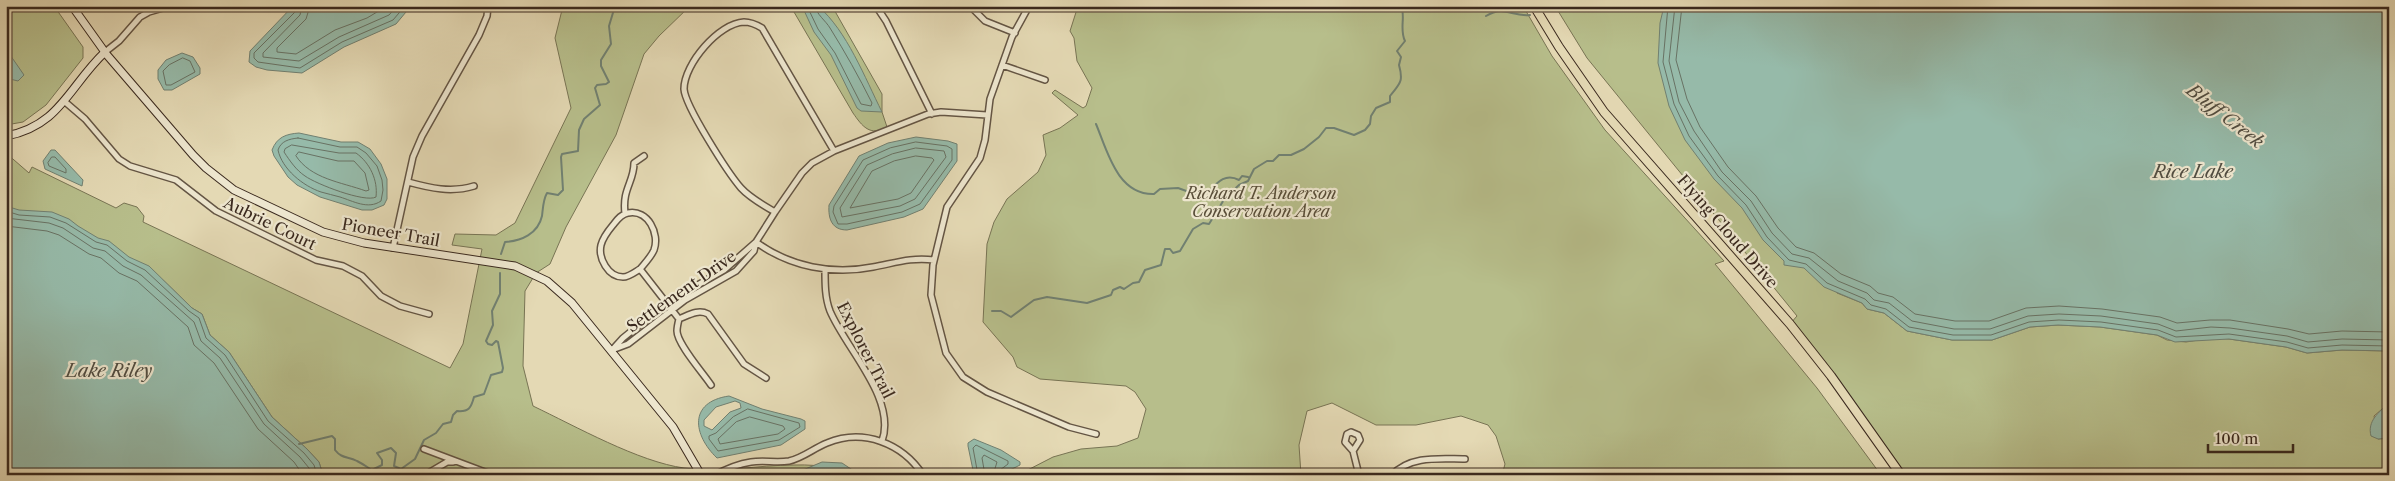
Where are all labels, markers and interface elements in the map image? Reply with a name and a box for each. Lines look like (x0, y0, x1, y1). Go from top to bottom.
water label: Bluff Creek (2181, 78, 2268, 153)
water label: Rice Lake (2151, 161, 2234, 183)
street label: Flying Cloud Drive (1673, 170, 1783, 292)
park label: Richard T. Anderson Conservation Area (1184, 183, 1336, 221)
street label: Aubrie Court (220, 192, 320, 254)
street label: Pioneer Trail (340, 214, 442, 251)
street label: Settlement Drive (622, 246, 740, 336)
street label: Explorer Trail (833, 298, 899, 402)
water label: Lake Riley (64, 360, 152, 382)
scale bar (2208, 421, 2292, 453)
text: 100 m (2215, 429, 2258, 448)

